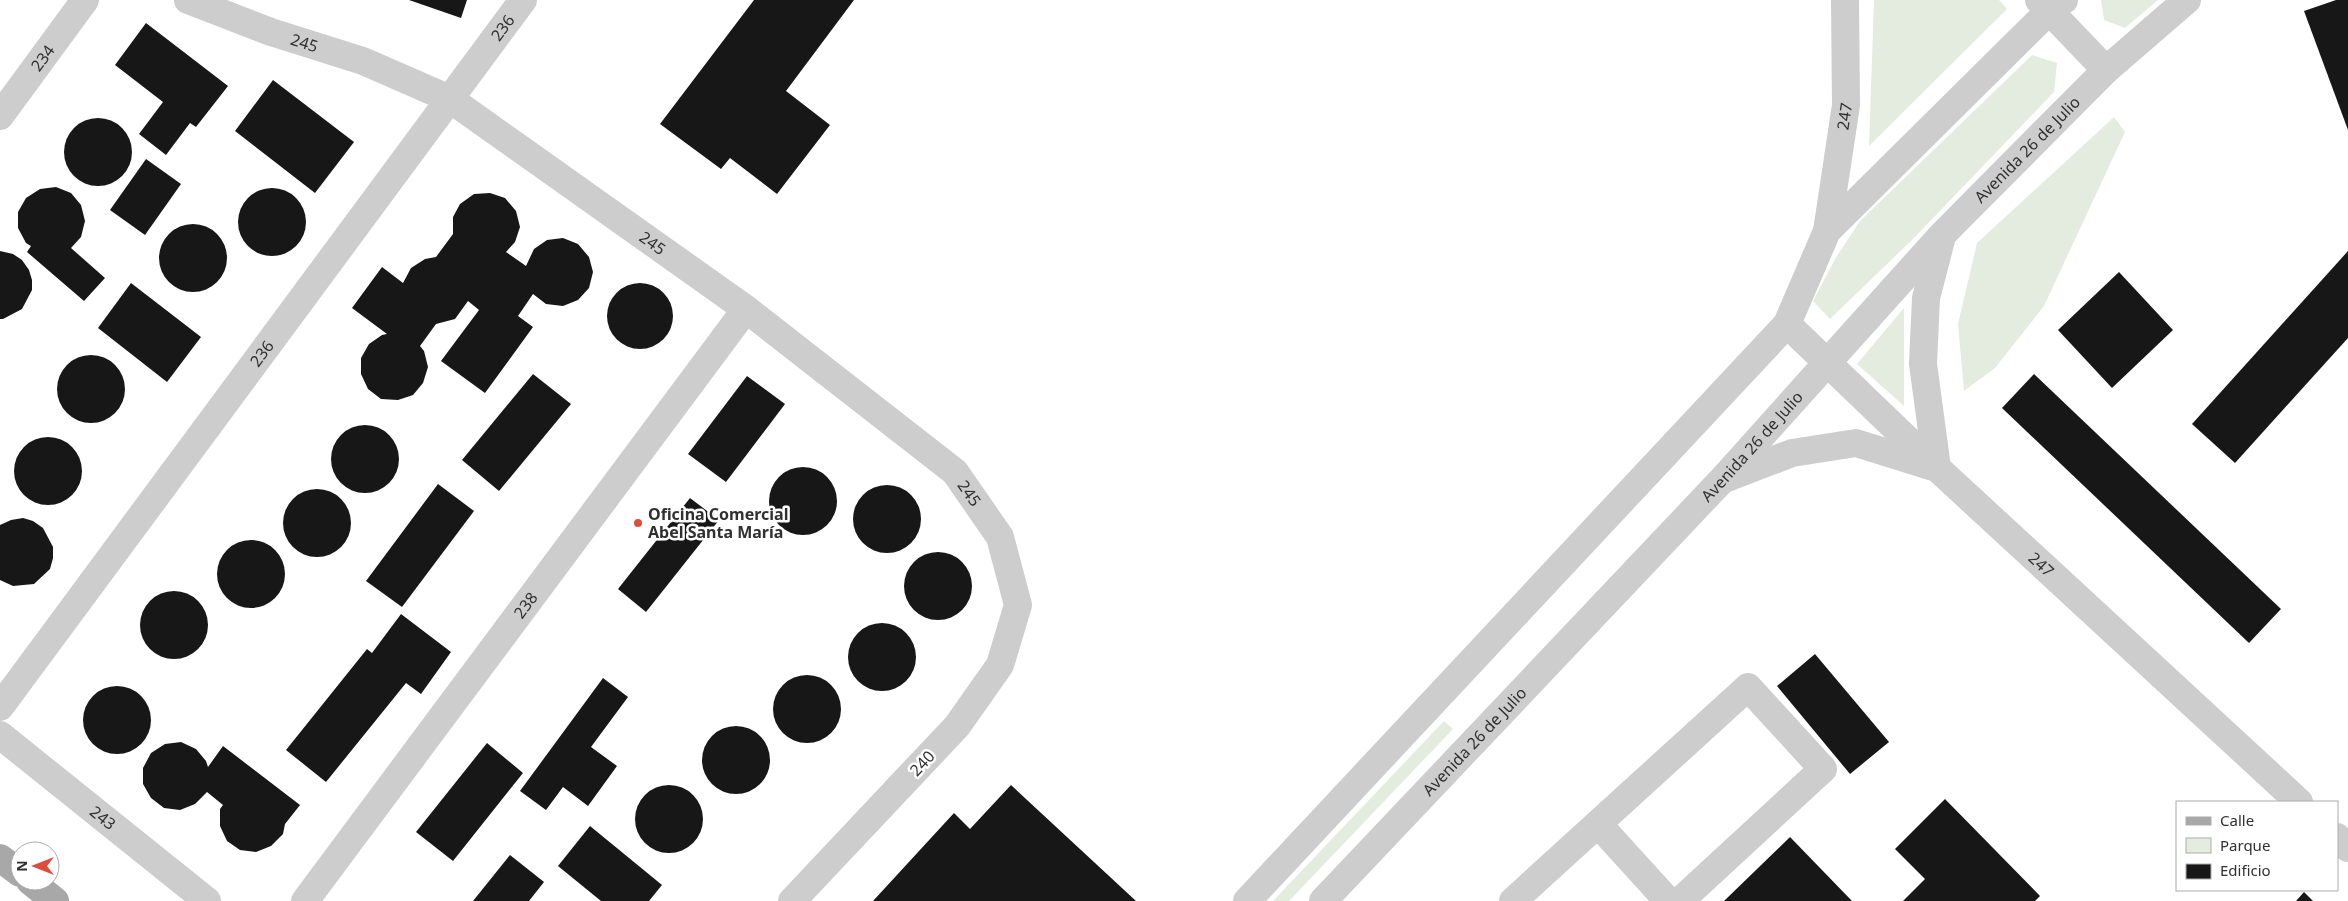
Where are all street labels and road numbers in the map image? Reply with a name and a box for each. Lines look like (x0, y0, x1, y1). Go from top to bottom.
street label: 236 (486, 10, 520, 45)
street label: 245 (288, 28, 321, 57)
street label: 234 (26, 40, 60, 76)
street label: Avenida 26 de Julio (1969, 91, 2085, 208)
street label: 247 (1831, 101, 1857, 132)
street label: 245 (635, 226, 670, 260)
street label: 236 (245, 336, 279, 371)
street label: Avenida 26 de Julio (1696, 386, 1808, 507)
street label: 245 (953, 476, 986, 511)
street label: 247 (2024, 547, 2059, 582)
street label: 238 (508, 587, 542, 623)
street label: Avenida 26 de Julio (1417, 682, 1531, 800)
street label: 240 (905, 745, 939, 781)
street label: 243 (85, 800, 121, 835)

